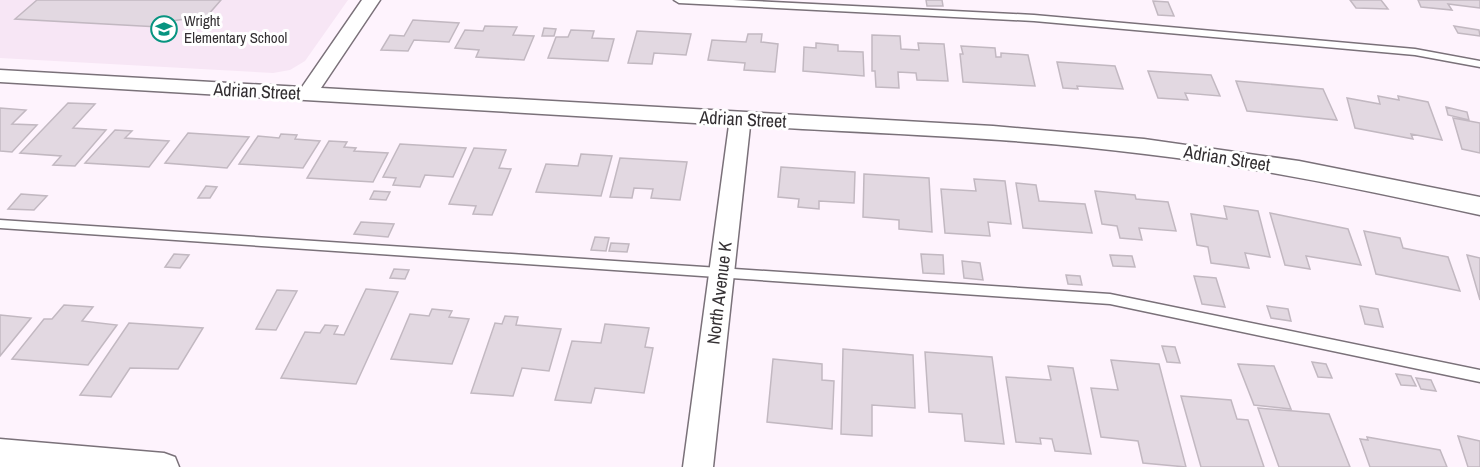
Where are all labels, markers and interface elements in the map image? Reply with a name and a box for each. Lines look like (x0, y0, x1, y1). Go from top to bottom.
place label: Wright Elementary School (184, 10, 287, 48)
school or university icon: Wright Elementary School (149, 14, 179, 44)
street label: Adrian Street (212, 76, 301, 106)
street label: Adrian Street (698, 104, 787, 134)
street label: Adrian Street (1181, 139, 1272, 177)
street label: North Avenue K (700, 240, 738, 346)

